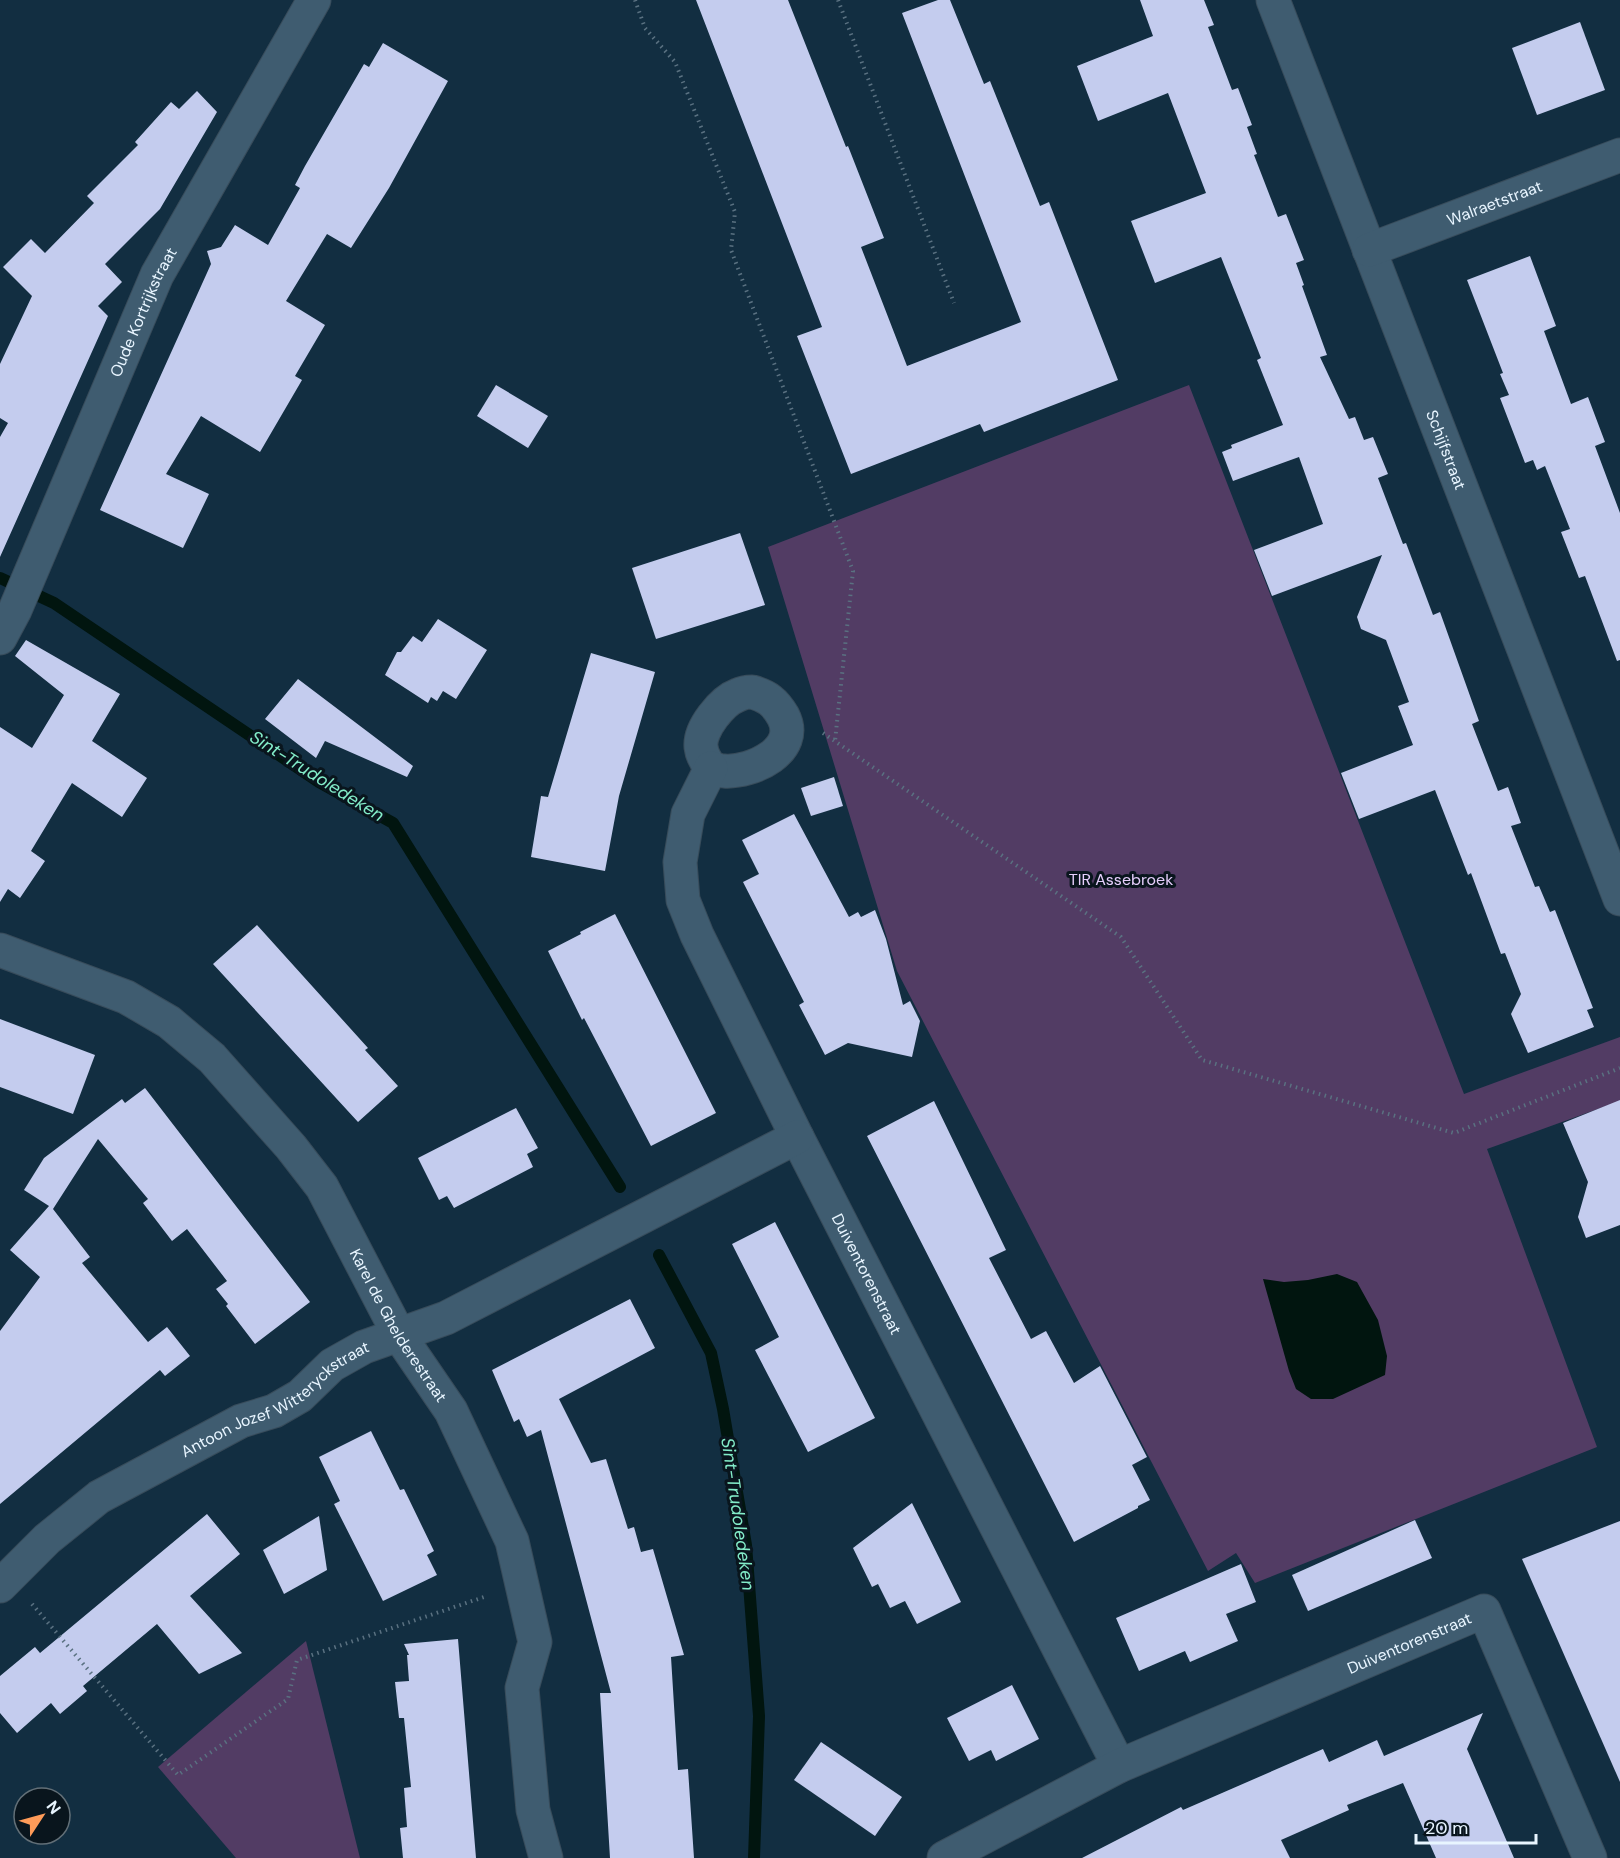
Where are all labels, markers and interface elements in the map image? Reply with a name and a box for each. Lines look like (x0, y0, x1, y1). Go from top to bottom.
street label: Walraetstraat (1444, 175, 1545, 230)
street label: Oude Kortrijkstraat (105, 243, 181, 380)
street label: Schijfstraat (1422, 407, 1471, 493)
water label: Sint-Trudoledeken (245, 725, 389, 827)
park label: TIR Assebroek (1069, 869, 1173, 890)
street label: Duiventorenstraat (827, 1210, 907, 1338)
street label: Karel de Ghelderestraat (345, 1245, 452, 1406)
street label: Antoon Jozef Witteryckstraat (177, 1336, 372, 1462)
water label: Sint-Trudoledeken (715, 1436, 761, 1592)
street label: Duiventorenstraat (1344, 1607, 1475, 1678)
north arrow (12, 1786, 72, 1846)
text: N (42, 1797, 66, 1818)
scale bar (1416, 1807, 1536, 1845)
text: 20 m (1425, 1816, 1468, 1840)

